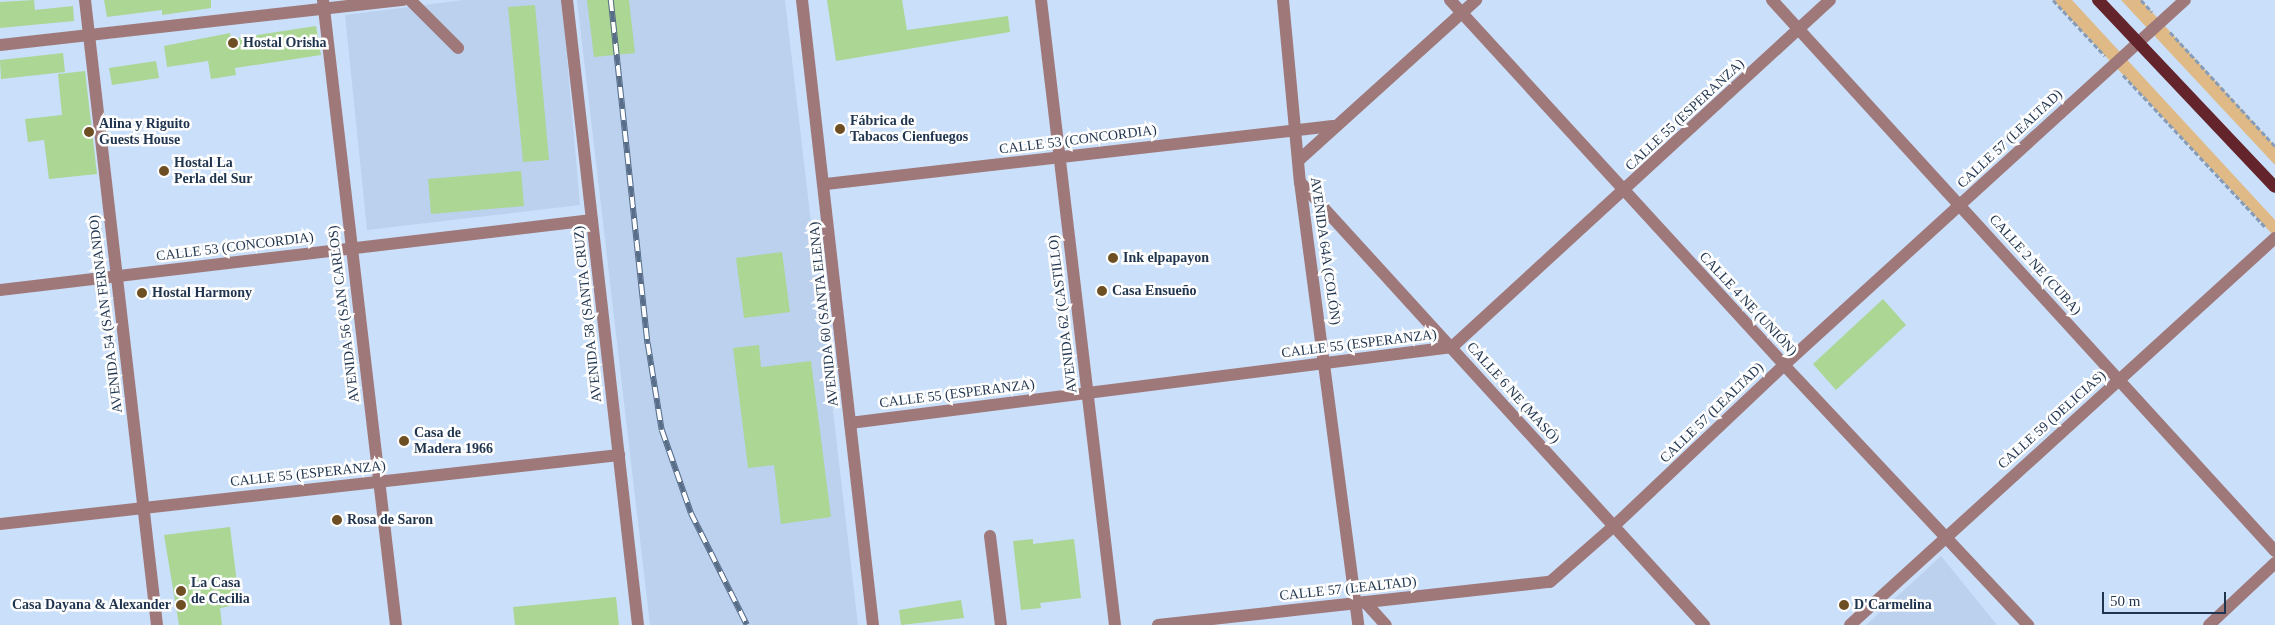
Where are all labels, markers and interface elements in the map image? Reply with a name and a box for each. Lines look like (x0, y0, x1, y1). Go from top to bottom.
place label: Hostal Orisha (243, 35, 327, 51)
marker: Hostal Orisha (227, 37, 239, 49)
street label: CALLE 55 (ESPERANZA) (1622, 56, 1748, 174)
street label: CALLE 57 (LEALTAD) (1954, 86, 2066, 192)
place label: Fábrica de Tabacos Cienfuegos (850, 113, 968, 146)
place label: Alina y Riguito Guests House (99, 116, 190, 148)
street label: CALLE 53 (CONCORDIA) (998, 122, 1158, 158)
marker: Fábrica de Tabacos Cienfuegos (834, 123, 846, 135)
marker: Alina y Riguito Guests House (83, 126, 95, 138)
place label: Hostal La Perla del Sur (174, 155, 253, 188)
marker: Hostal La Perla del Sur (158, 165, 170, 177)
street label: AVENIDA 64A (COLÓN) (1306, 175, 1344, 327)
street label: CALLE 2 NE (CUBA) (1985, 211, 2085, 319)
street label: AVENIDA 54 (SAN FERNANDO) (85, 214, 127, 414)
street label: AVENIDA 60 (SANTA ELENA) (806, 220, 842, 408)
street label: AVENIDA 56 (SAN CARLOS) (325, 224, 363, 404)
street label: AVENIDA 58 (SANTA CRUZ) (570, 224, 606, 404)
street label: CALLE 53 (CONCORDIA) (155, 229, 315, 265)
street label: AVENIDA 62 (CASTILLO) (1045, 234, 1081, 394)
street label: CALLE 4 NE (UNIÓN) (1696, 249, 1800, 359)
place label: Ink elpapayon (1123, 250, 1209, 266)
marker: Ink elpapayon (1107, 252, 1119, 264)
place label: Casa Ensueño (1112, 283, 1196, 299)
place label: Hostal Harmony (152, 285, 252, 301)
marker: Casa Ensueño (1096, 285, 1108, 297)
marker: Hostal Harmony (136, 287, 148, 299)
street label: CALLE 55 (ESPERANZA) (1280, 326, 1438, 362)
street label: CALLE 6 NE (MASÓ) (1463, 339, 1563, 447)
street label: CALLE 57 (LEALTAD) (1657, 359, 1767, 467)
street label: CALLE 59 (DELICIAS) (1995, 367, 2109, 473)
street label: CALLE 55 (ESPERANZA) (878, 376, 1036, 412)
place label: Casa de Madera 1966 (414, 425, 493, 458)
marker: Casa de Madera 1966 (398, 435, 410, 447)
street label: CALLE 55 (ESPERANZA) (229, 457, 387, 491)
place label: Rosa de Saron (347, 512, 433, 528)
marker: Rosa de Saron (331, 514, 343, 526)
street label: CALLE 57 (LEALTAD) (1279, 573, 1417, 605)
place label: La Casa de Cecilia (191, 575, 250, 608)
scale bar (2105, 582, 2229, 614)
marker: La Casa de Cecilia (175, 585, 187, 597)
text: 50 m (2110, 593, 2140, 609)
place label: Casa Dayana & Alexander (11, 597, 171, 613)
place label: D'Carmelina (1854, 597, 1932, 613)
marker: Casa Dayana & Alexander (175, 599, 187, 611)
marker: D'Carmelina (1838, 599, 1850, 611)

